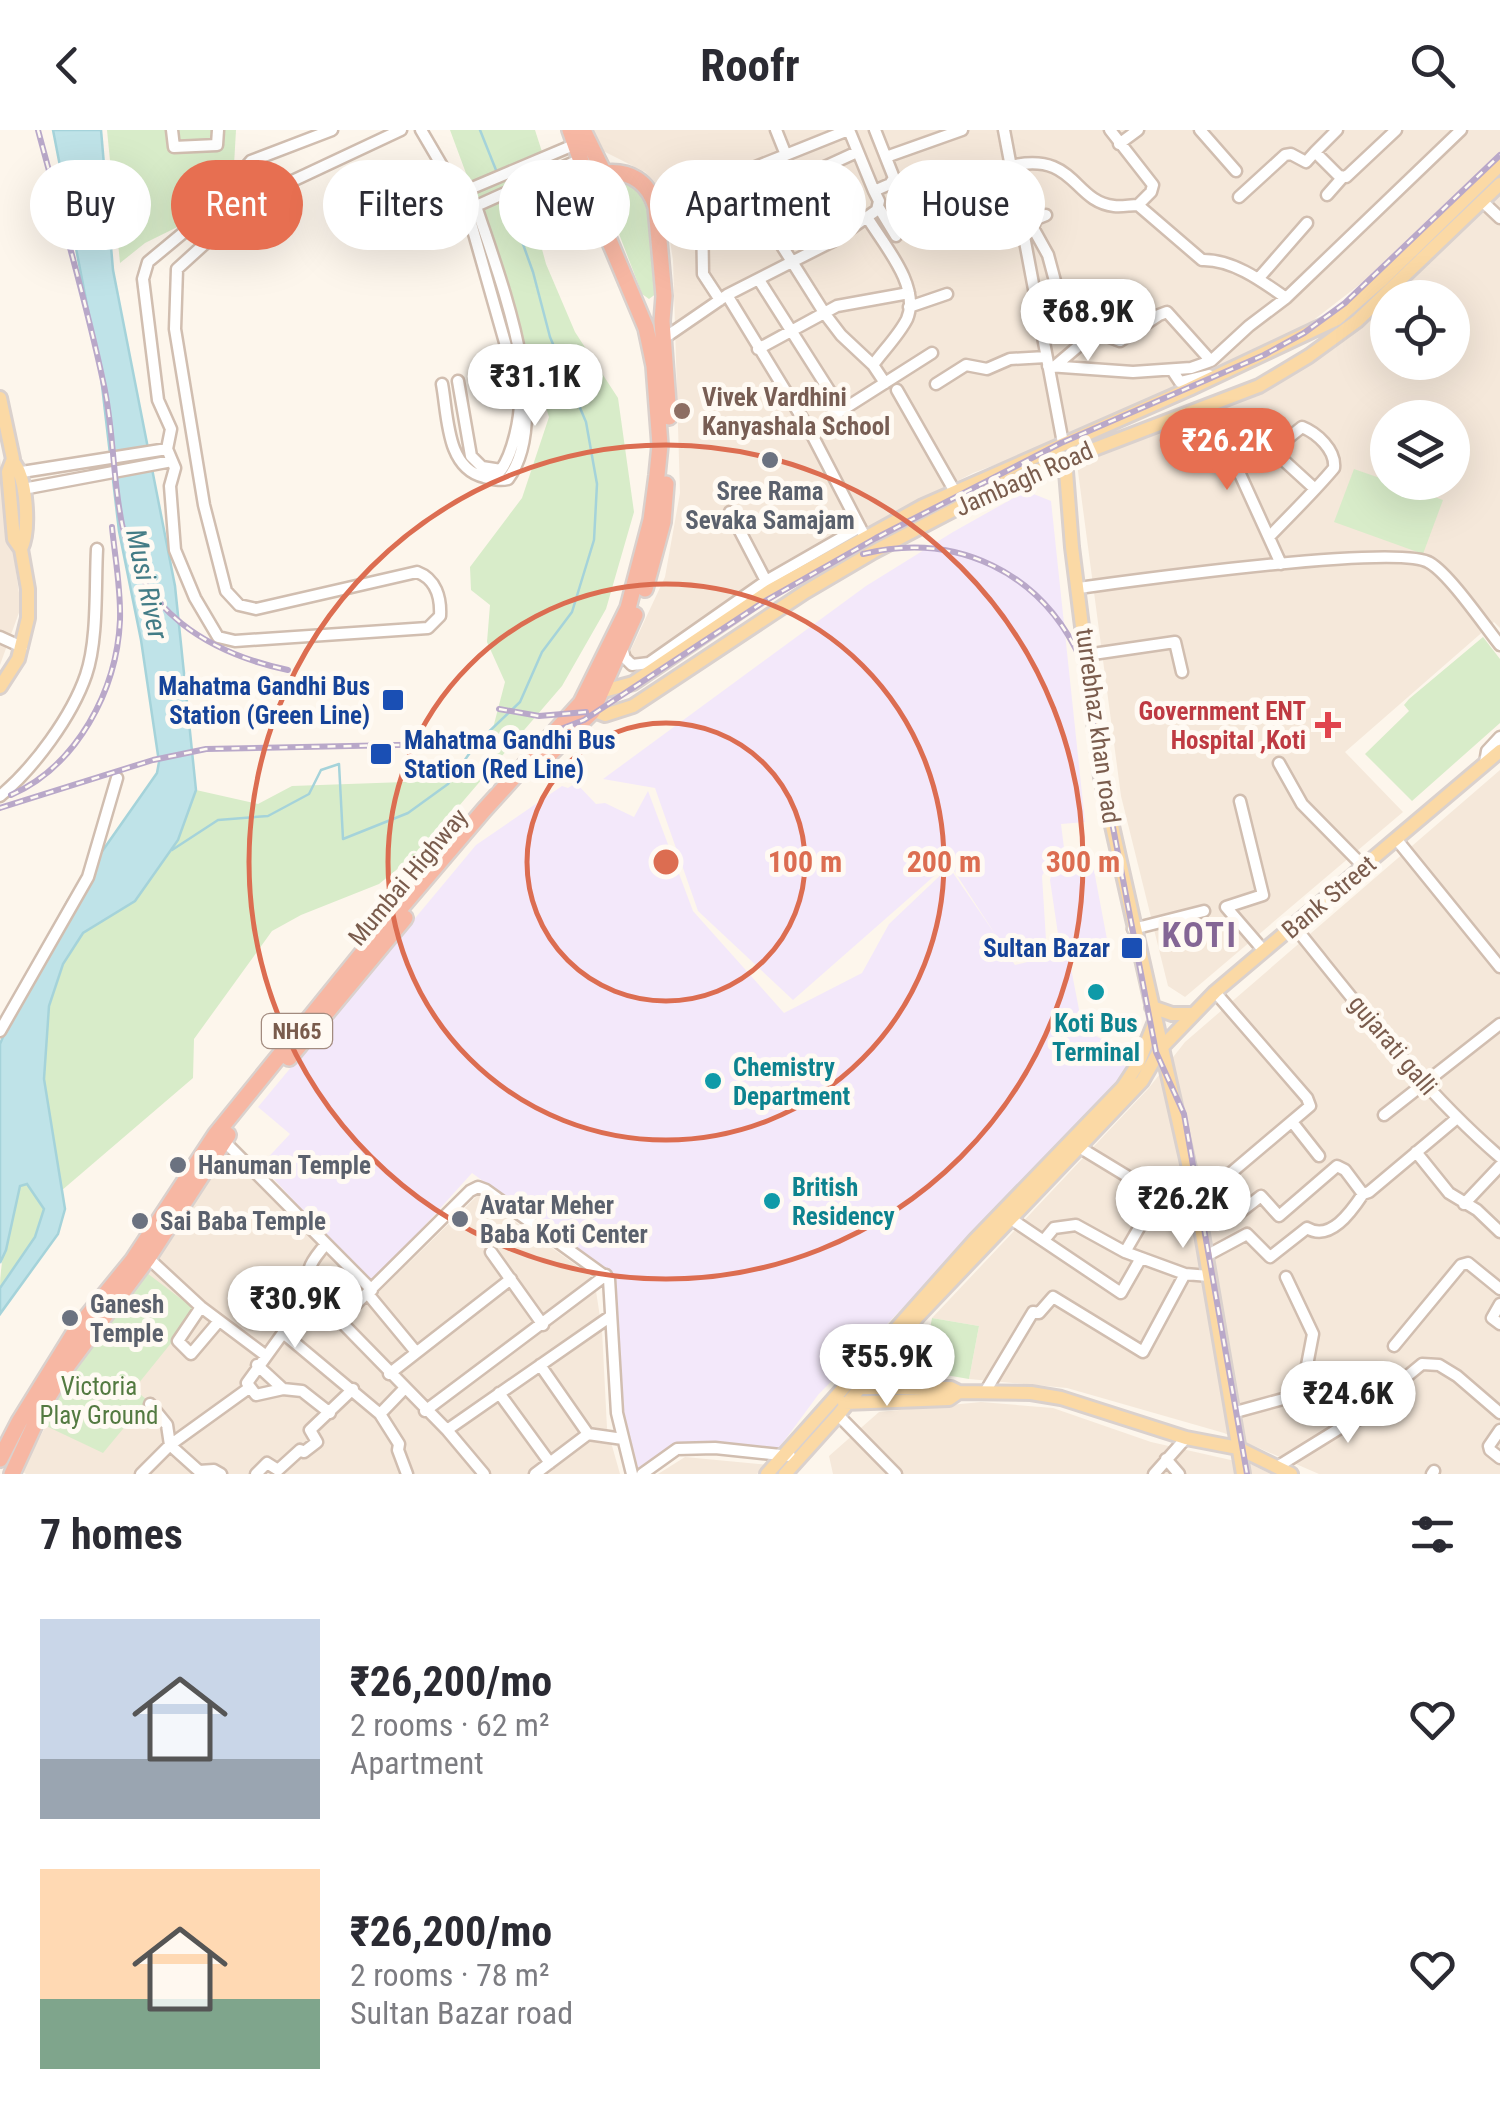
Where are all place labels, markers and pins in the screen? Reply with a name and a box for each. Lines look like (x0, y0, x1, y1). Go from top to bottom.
pin: ₹68.9K (1007, 279, 1169, 364)
pin: ₹31.1K (454, 344, 616, 429)
place label: Vivek Vardhini Kanyashala School (702, 383, 890, 441)
marker: Vivek Vardhini Kanyashala School (671, 400, 693, 422)
pin: ₹26.2K (1146, 408, 1308, 493)
marker: Sree Rama Sevaka Samajam (759, 449, 781, 471)
place label: Sree Rama Sevaka Samajam (685, 477, 855, 535)
place label: Mahatma Gandhi Bus Station (Green Line) (158, 672, 370, 730)
marker: Mahatma Gandhi Bus Station (Green Line) (380, 687, 406, 713)
place label: Government ENT Hospital ,Koti (1138, 697, 1306, 755)
marker: Government ENT Hospital ,Koti (1315, 712, 1341, 738)
place label: Mahatma Gandhi Bus Station (Red Line) (404, 726, 616, 784)
marker: Mahatma Gandhi Bus Station (Red Line) (368, 741, 394, 767)
centre of rings (648, 844, 684, 880)
place label: Sultan Bazar (983, 934, 1110, 963)
marker: Sultan Bazar (1119, 935, 1145, 961)
marker: Koti Bus Terminal (1085, 981, 1107, 1003)
place label: Koti Bus Terminal (1052, 1009, 1140, 1067)
place label: Chemistry Department (733, 1053, 851, 1111)
marker: Chemistry Department (702, 1070, 724, 1092)
place label: Hanuman Temple (198, 1151, 371, 1180)
marker: Hanuman Temple (167, 1154, 189, 1176)
pin: ₹26.2K (1102, 1166, 1264, 1251)
place label: British Residency (792, 1173, 895, 1231)
marker: British Residency (761, 1190, 783, 1212)
place label: Avatar Meher Baba Koti Center (480, 1191, 648, 1249)
place label: Sai Baba Temple (160, 1207, 326, 1236)
marker: Avatar Meher Baba Koti Center (449, 1208, 471, 1230)
marker: Sai Baba Temple (129, 1210, 151, 1232)
pin: ₹30.9K (214, 1266, 376, 1351)
place label: Ganesh Temple (90, 1290, 164, 1348)
marker: Ganesh Temple (59, 1307, 81, 1329)
pin: ₹55.9K (806, 1324, 968, 1409)
pin: ₹24.6K (1267, 1361, 1429, 1446)

